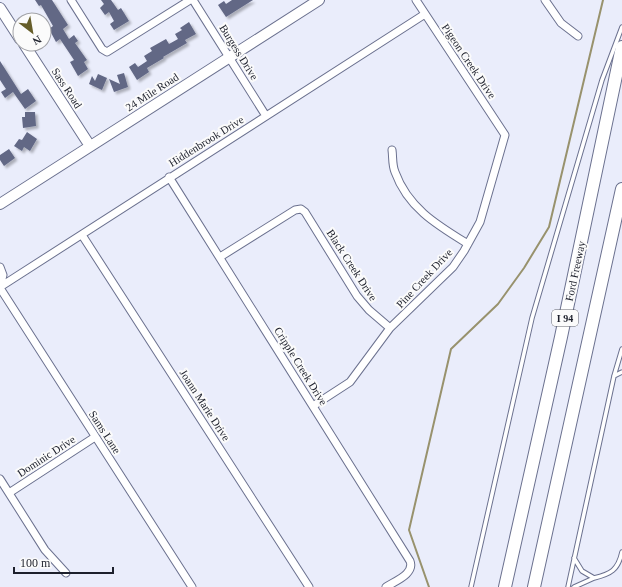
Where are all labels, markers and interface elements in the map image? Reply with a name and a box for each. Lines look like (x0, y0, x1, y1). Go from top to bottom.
north arrow (12, 12, 52, 52)
street label: Pigeon Creek Drive (440, 21, 498, 101)
street label: Burgess Drive (217, 22, 261, 82)
text: N (31, 33, 44, 48)
street label: Sass Road (50, 66, 85, 111)
street label: 24 Mile Road (123, 70, 181, 114)
street label: Hiddenbrook Drive (166, 113, 246, 169)
street label: Black Creek Drive (325, 227, 380, 303)
street label: Ford Freeway (563, 239, 587, 302)
street label: Pine Creek Drive (394, 246, 455, 310)
road number: I 94 (552, 310, 578, 326)
street label: Cripple Creek Drive (272, 325, 330, 407)
street label: Joann Marie Drive (178, 367, 233, 443)
street label: Sams Lane (87, 408, 123, 456)
street label: Dominic Drive (15, 433, 77, 479)
scale bar (14, 549, 113, 575)
text: 100 m (20, 556, 51, 570)

